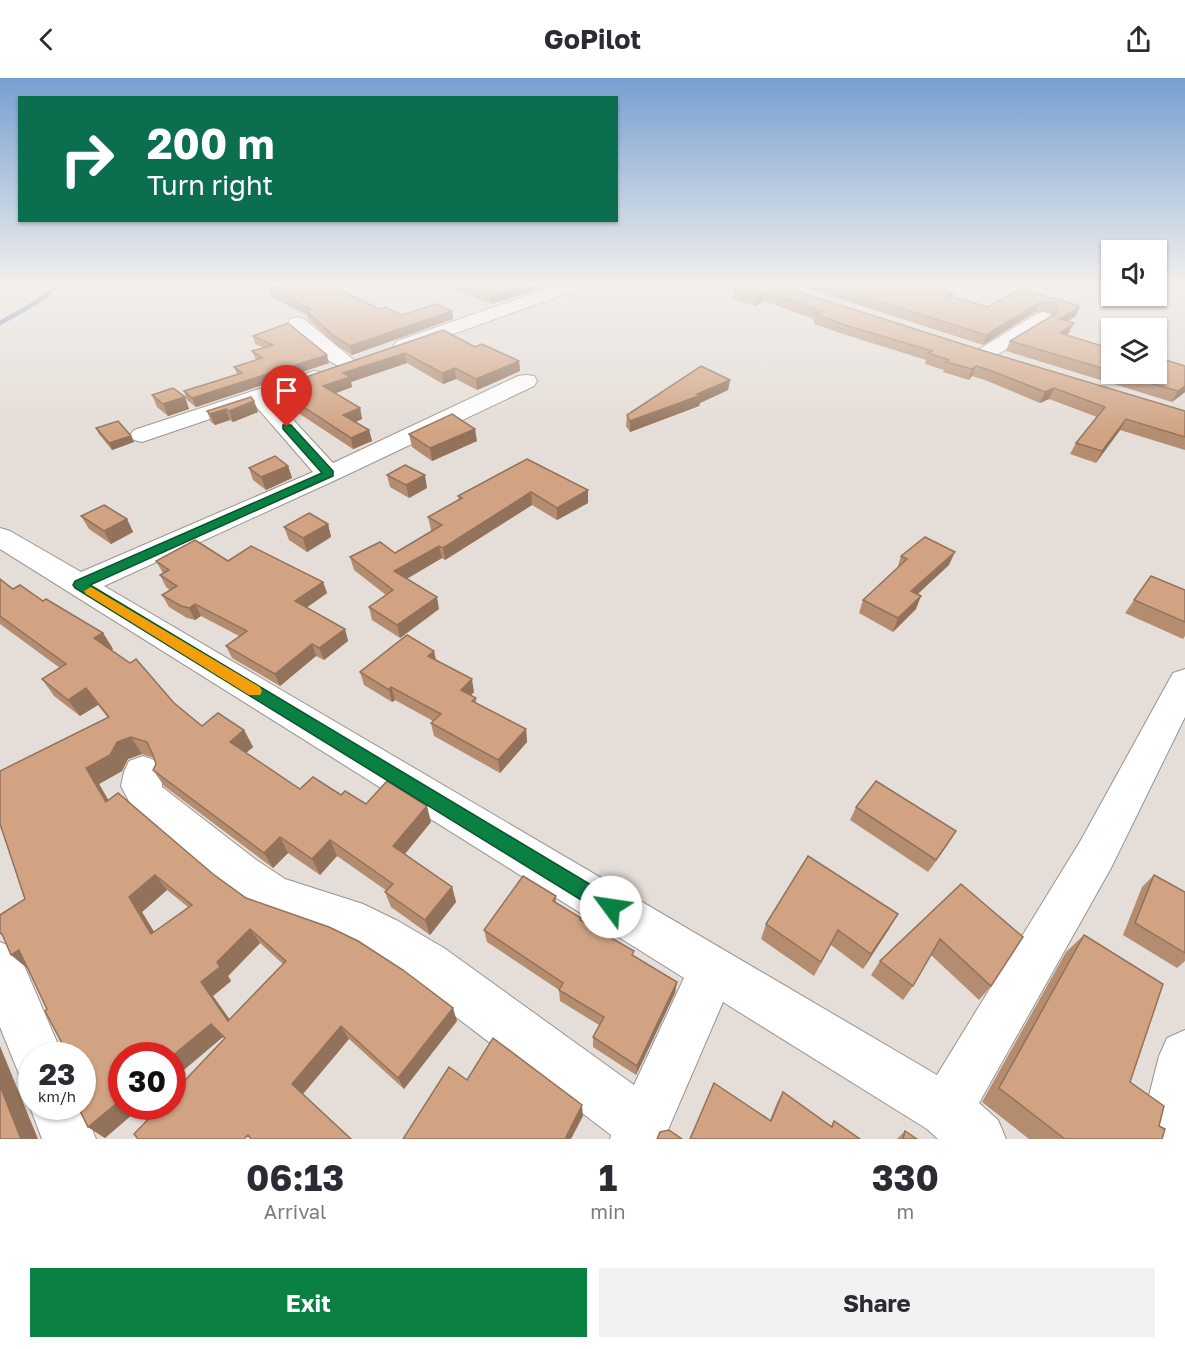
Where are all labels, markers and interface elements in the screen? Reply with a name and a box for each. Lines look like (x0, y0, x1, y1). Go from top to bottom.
icon: back (30, 23, 63, 56)
text: GoPilot (544, 23, 641, 55)
icon: share (1122, 23, 1155, 56)
text: 200 m (147, 118, 274, 168)
icon: right (48, 120, 126, 198)
text: Turn right (147, 169, 273, 201)
map controls (1101, 240, 1167, 384)
button: sound (1101, 240, 1167, 306)
button: layers (1101, 318, 1167, 384)
pin (261, 365, 312, 427)
icon: arrive (270, 374, 303, 407)
position arrow (579, 875, 643, 939)
speed limit sign: 30 (108, 1042, 186, 1120)
text: 23 (39, 1056, 75, 1092)
text: km/h (38, 1087, 76, 1105)
text: 06:13 (246, 1156, 344, 1199)
text: 1 (599, 1156, 617, 1199)
text: 330 (872, 1156, 939, 1199)
text: Arrival (264, 1199, 326, 1223)
text: min (590, 1199, 626, 1223)
text: m (896, 1199, 914, 1223)
button: Exit (30, 1268, 587, 1337)
button: Share (599, 1268, 1155, 1337)

